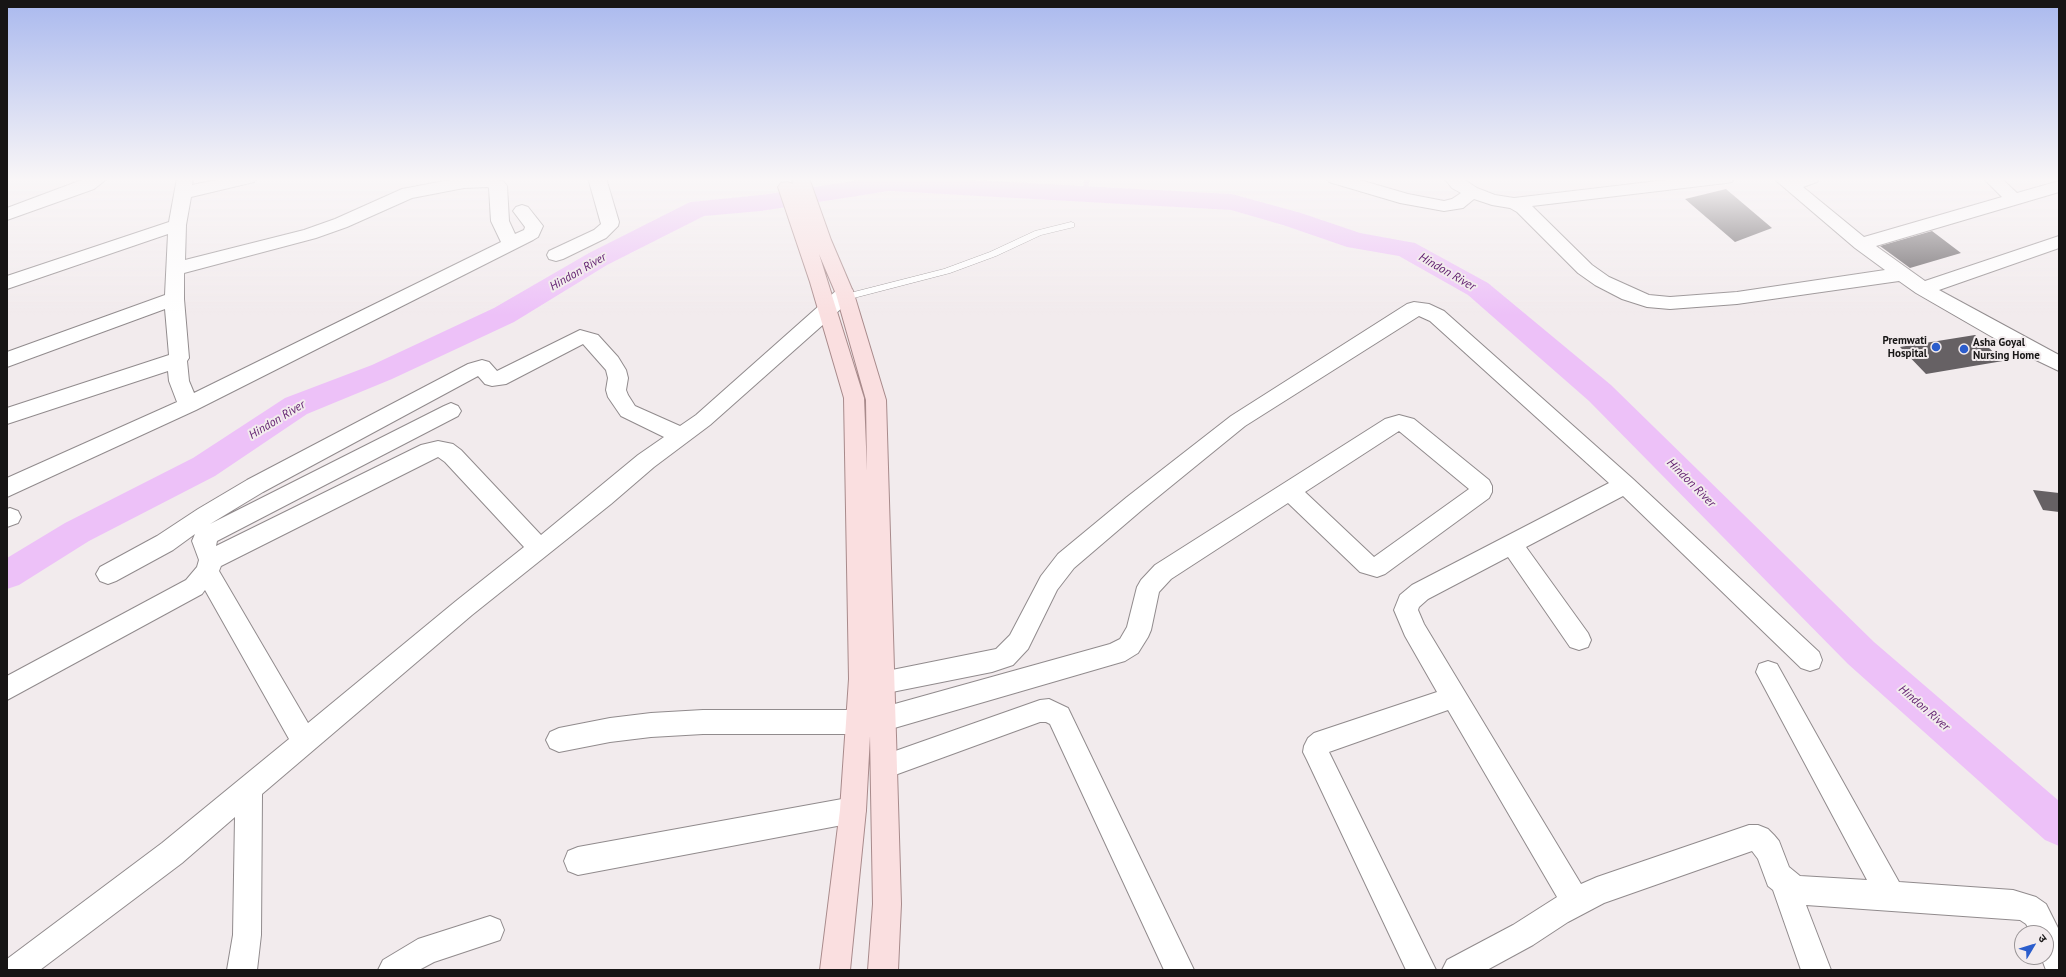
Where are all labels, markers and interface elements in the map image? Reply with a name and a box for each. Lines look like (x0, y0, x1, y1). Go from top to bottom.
water label: Hindon River (547, 250, 609, 294)
water label: Hindon River (1416, 250, 1478, 294)
place label: Premwati Hospital (1883, 334, 1927, 360)
place label: Asha Goyal Nursing Home (1973, 336, 2040, 362)
marker: Premwati Hospital (1930, 341, 1942, 353)
marker: Asha Goyal Nursing Home (1958, 343, 1970, 355)
water label: Hindon River (246, 398, 308, 442)
water label: Hindon River (1664, 456, 1718, 510)
water label: Hindon River (1896, 682, 1952, 734)
north arrow (2014, 925, 2054, 965)
text: उ (2035, 931, 2050, 945)

